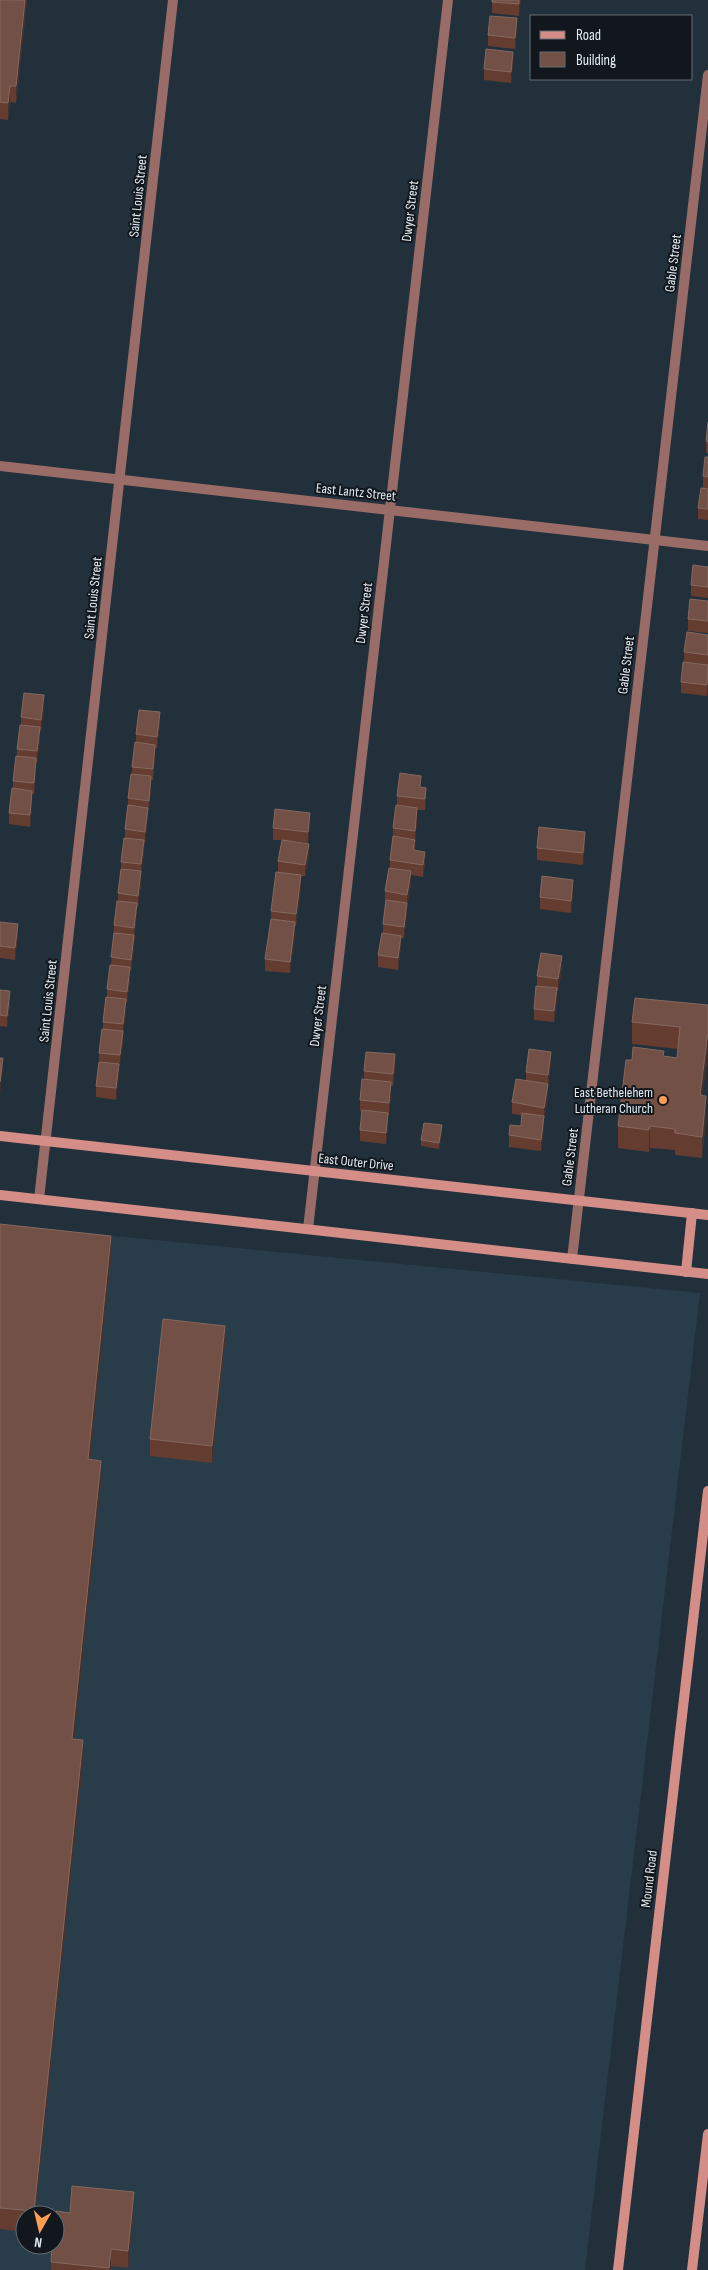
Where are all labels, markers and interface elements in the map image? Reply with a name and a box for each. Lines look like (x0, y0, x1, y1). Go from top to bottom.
legend (530, 15, 693, 80)
text: Road (576, 26, 601, 45)
text: Building (576, 51, 616, 70)
street label: Saint Louis Street (125, 154, 151, 238)
street label: Dwyer Street (398, 179, 422, 243)
street label: Gable Street (661, 233, 685, 293)
street label: East Lantz Street (315, 479, 397, 505)
street label: Saint Louis Street (80, 556, 106, 640)
street label: Dwyer Street (352, 581, 376, 645)
street label: Gable Street (614, 635, 638, 695)
street label: Saint Louis Street (35, 959, 61, 1043)
street label: Dwyer Street (306, 984, 330, 1048)
place label: East Bethelehem Lutheran Church (574, 1084, 653, 1117)
marker: East Bethelehem Lutheran Church (657, 1094, 669, 1106)
street label: Gable Street (558, 1127, 582, 1187)
street label: East Outer Drive (317, 1150, 395, 1174)
street label: Mound Road (637, 1849, 661, 1909)
north arrow (15, 2205, 65, 2255)
text: N (33, 2233, 43, 2251)

